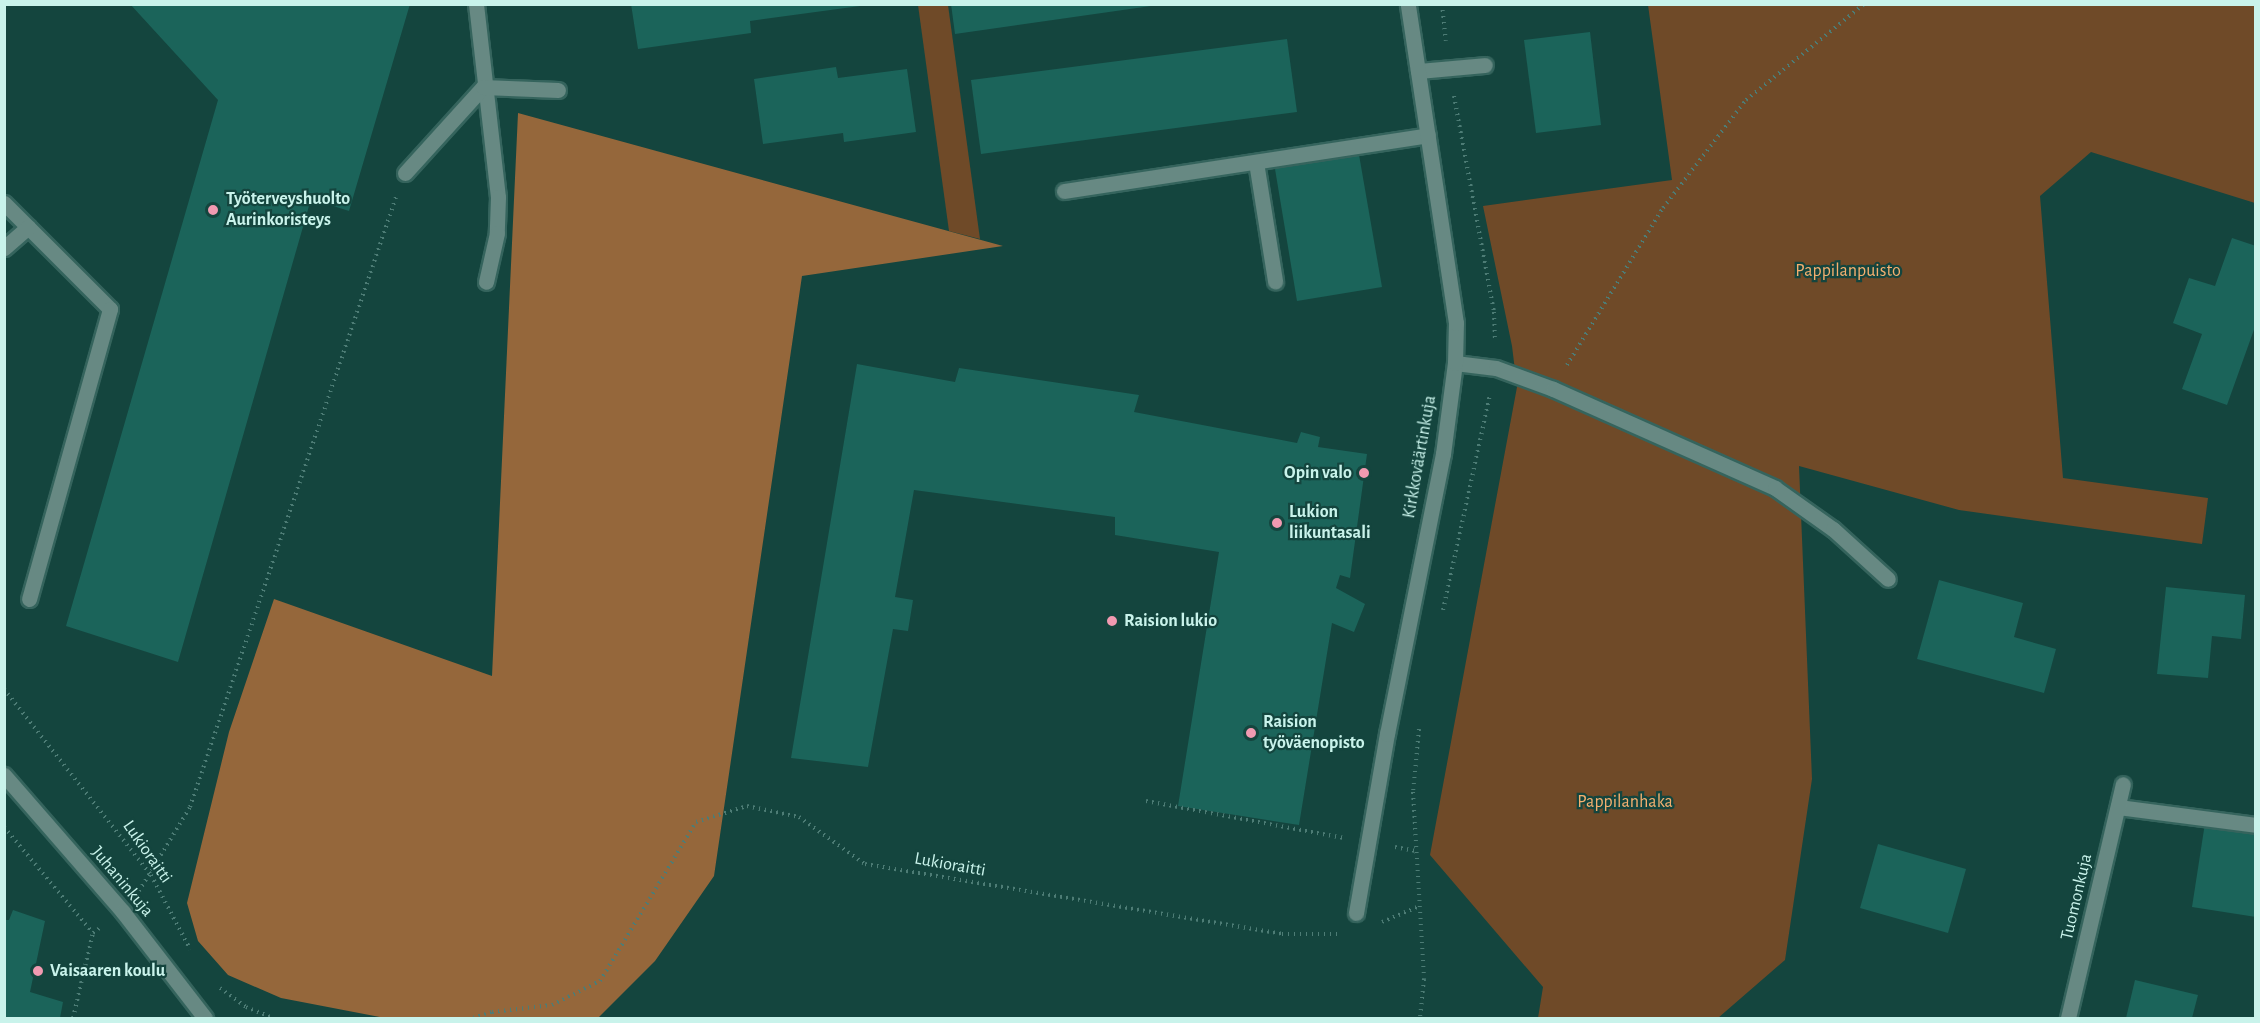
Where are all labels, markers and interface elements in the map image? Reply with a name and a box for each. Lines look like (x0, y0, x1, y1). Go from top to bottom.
place label: Työterveyshuolto Aurinkoristeys (226, 189, 350, 232)
marker: Työterveyshuolto Aurinkoristeys (204, 201, 222, 219)
park label: Pappilanpuisto (1795, 260, 1901, 282)
street label: Kirkkoväärtinkuja (1399, 394, 1441, 520)
place label: Opin valo (1284, 462, 1352, 484)
marker: Opin valo (1357, 466, 1371, 480)
place label: Lukion liikuntasali (1289, 502, 1371, 544)
marker: Lukion liikuntasali (1270, 516, 1284, 530)
place label: Raision lukio (1124, 610, 1217, 632)
marker: Raision lukio (1105, 614, 1119, 628)
place label: Raision työväenopisto (1263, 712, 1365, 754)
marker: Raision työväenopisto (1244, 726, 1258, 740)
park label: Pappilanhaka (1577, 791, 1673, 813)
street label: Lukioraitti (117, 816, 177, 888)
street label: Juhaninkuja (86, 842, 158, 922)
street label: Lukioraitti (913, 848, 987, 882)
street label: Tuomonkuja (2057, 852, 2097, 942)
place label: Vaisaaren koulu (50, 960, 165, 982)
marker: Vaisaaren koulu (31, 964, 45, 978)

